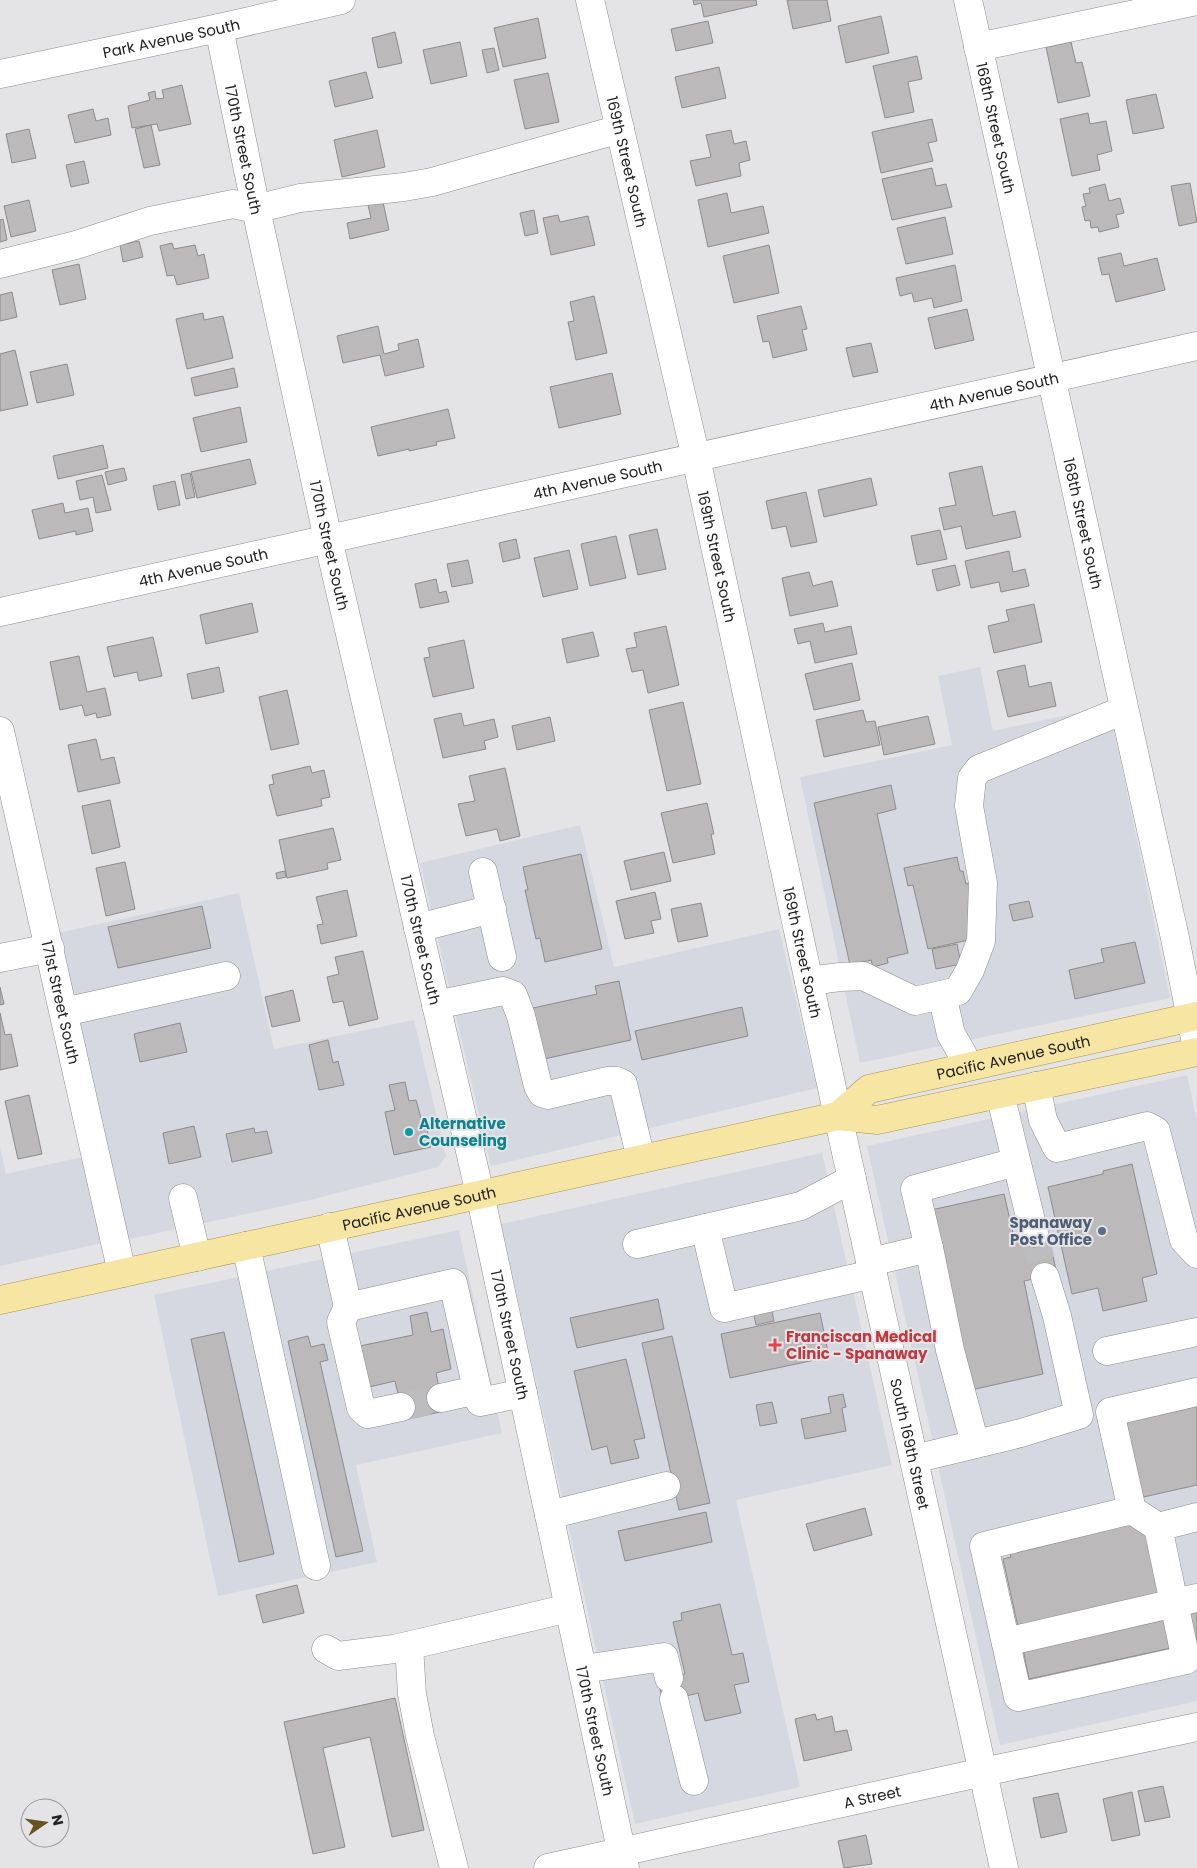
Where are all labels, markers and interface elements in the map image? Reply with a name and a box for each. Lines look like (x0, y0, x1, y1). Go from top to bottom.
street label: Park Avenue South (101, 13, 242, 63)
street label: 168th Street South (972, 60, 1021, 196)
street label: 170th Street South (220, 82, 267, 217)
street label: 169th Street South (602, 94, 653, 229)
street label: 4th Avenue South (927, 367, 1060, 416)
street label: 4th Avenue South (531, 455, 664, 504)
street label: 168th Street South (1059, 456, 1108, 591)
street label: 170th Street South (305, 478, 355, 612)
street label: 169th Street South (693, 489, 742, 624)
street label: 4th Avenue South (136, 542, 270, 591)
street label: 170th Street South (396, 873, 446, 1007)
street label: 169th Street South (778, 885, 827, 1020)
street label: 171st Street South (37, 938, 85, 1066)
street label: Pacific Avenue South (934, 1030, 1092, 1084)
place label: Alternative Counseling (419, 1113, 507, 1151)
marker: Alternative Counseling (403, 1126, 415, 1138)
street label: Pacific Avenue South (340, 1181, 498, 1235)
place label: Spanaway Post Office (1009, 1212, 1093, 1250)
marker: Spanaway Post Office (1096, 1225, 1108, 1237)
street label: 170th Street South (486, 1268, 535, 1402)
place label: Franciscan Medical Clinic - Spanaway (786, 1326, 937, 1364)
marker: Franciscan Medical Clinic - Spanaway (768, 1338, 782, 1352)
street label: South 169th Street (886, 1376, 935, 1512)
street label: 170th Street South (571, 1664, 620, 1798)
street label: A Street (842, 1780, 903, 1813)
north arrow (20, 1798, 70, 1848)
text: N (47, 1813, 69, 1827)

